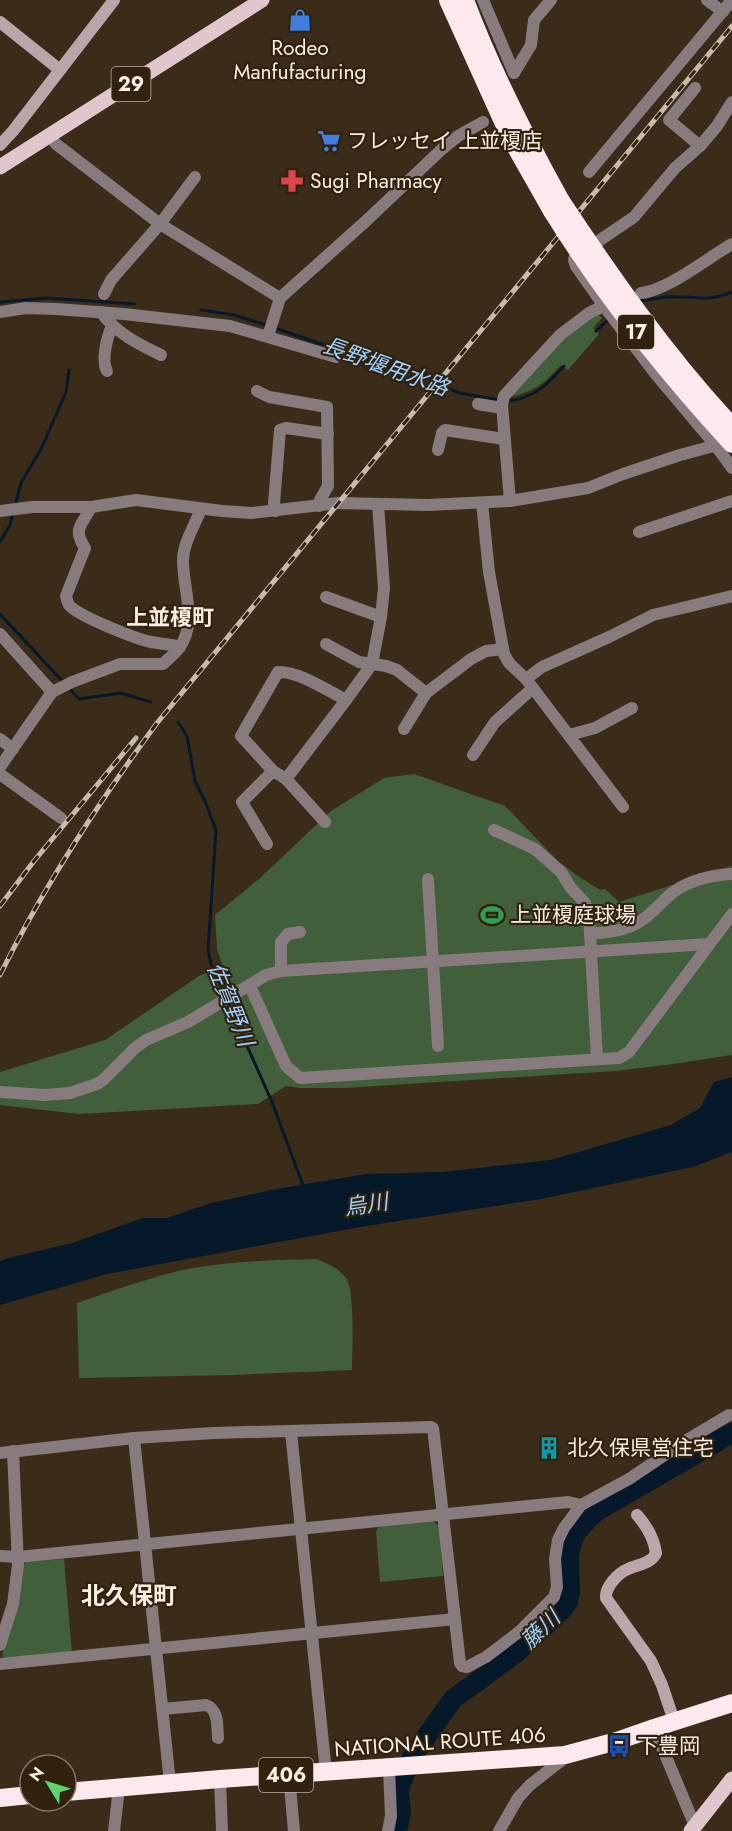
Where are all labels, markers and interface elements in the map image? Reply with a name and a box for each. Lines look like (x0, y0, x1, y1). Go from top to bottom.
shop icon: Rodeo Manfufacturing (287, 7, 313, 33)
place label: Rodeo Manfufacturing (233, 33, 367, 87)
road number: 29 (112, 67, 150, 101)
place label: フレッセイ 上並榎店 (347, 126, 542, 156)
supermarket icon: フレッセイ 上並榎店 (316, 128, 342, 154)
place label: Sugi Pharmacy (310, 166, 443, 196)
pharmacy icon: Sugi Pharmacy (279, 168, 305, 194)
road number: 17 (618, 315, 654, 349)
water label: 長野堰用水路 (319, 328, 455, 404)
district label: 上並榎町 (126, 601, 214, 633)
place label: 上並榎庭球場 (510, 900, 636, 930)
sports icon: 上並榎庭球場 (479, 902, 505, 928)
water label: 佐賀野川 (200, 957, 263, 1053)
water label: 烏川 (342, 1184, 392, 1223)
place label: 北久保県営住宅 (567, 1433, 714, 1463)
building icon: 北久保県営住宅 (536, 1435, 562, 1461)
district label: 北久保町 (81, 1578, 177, 1613)
water label: 藤川 (513, 1601, 568, 1656)
street label: NATIONAL ROUTE 406 (333, 1720, 547, 1764)
place label: 下豊岡 (637, 1731, 700, 1761)
bus stop icon: 下豊岡 (606, 1733, 632, 1759)
north arrow (18, 1753, 78, 1813)
road number: 406 (259, 1758, 313, 1792)
text: N (24, 1762, 50, 1786)

